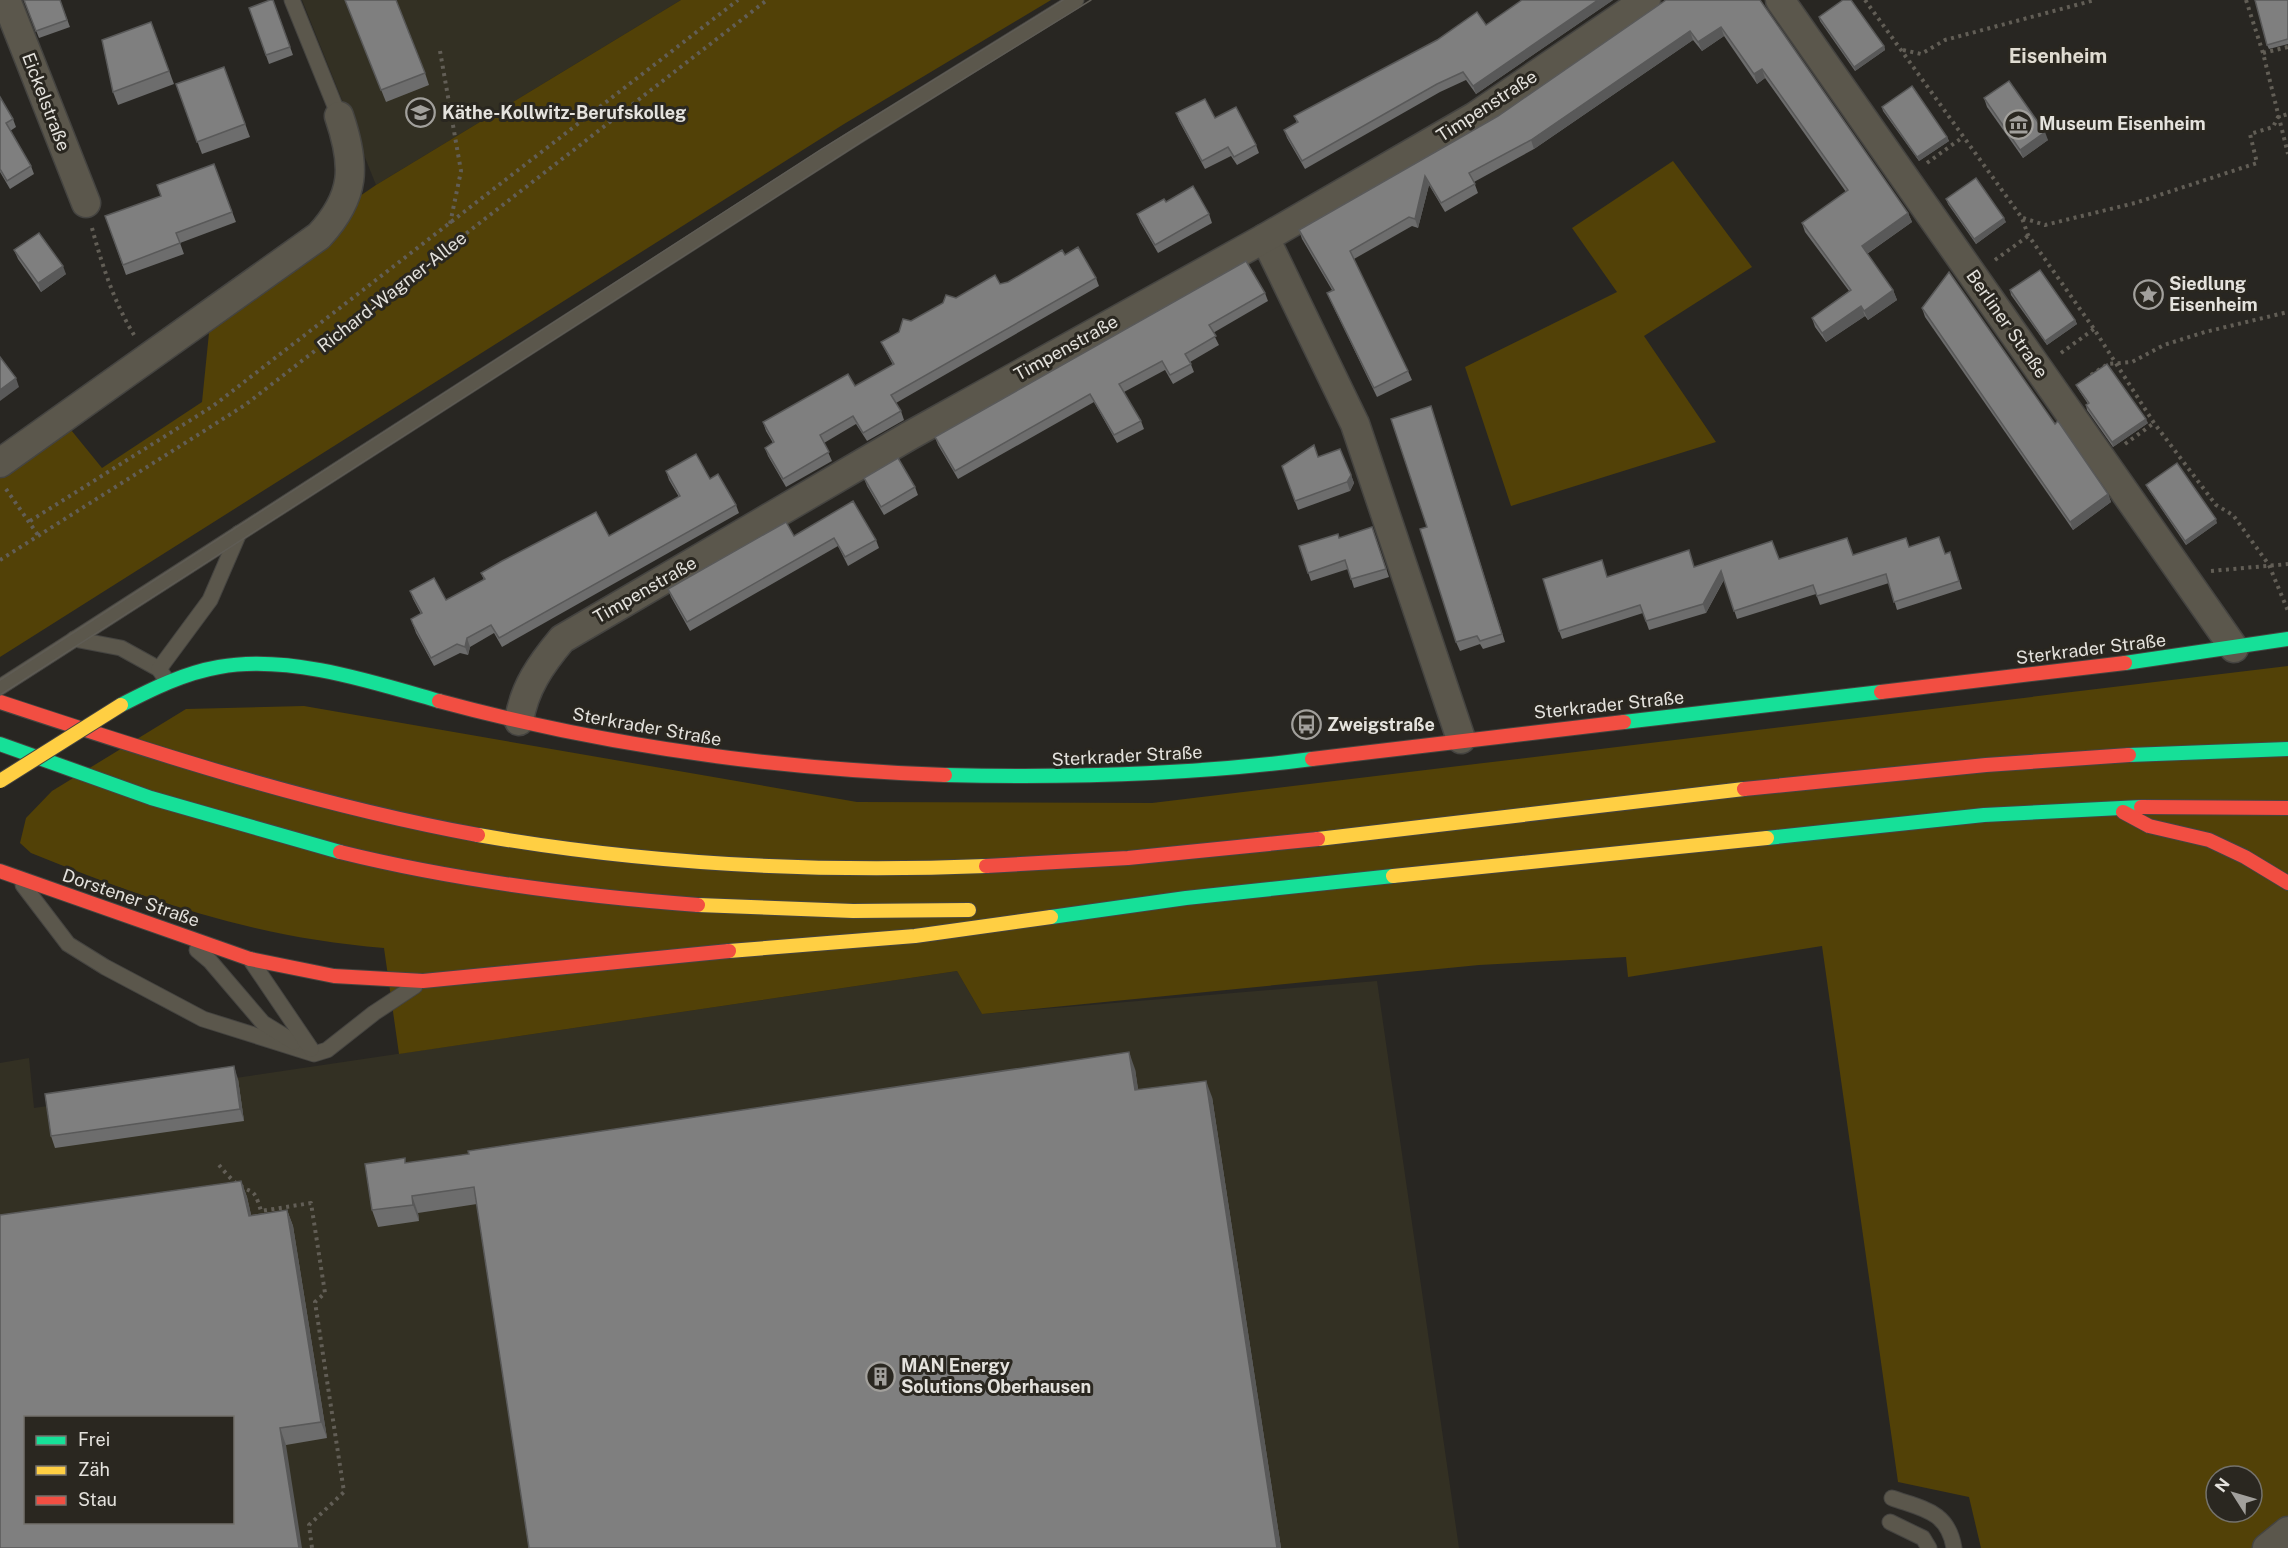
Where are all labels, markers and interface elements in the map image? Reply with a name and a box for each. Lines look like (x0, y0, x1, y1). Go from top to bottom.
district label: Eisenheim (2009, 44, 2107, 68)
street label: Eickelstraße (18, 50, 75, 154)
street label: Timpenstraße (1433, 65, 1541, 146)
school or university icon: Käthe-Kollwitz-Berufskolleg (405, 97, 437, 129)
place label: Käthe-Kollwitz-Berufskolleg (442, 102, 686, 123)
museum icon: Museum Eisenheim (2002, 108, 2034, 140)
place label: Museum Eisenheim (2039, 113, 2206, 134)
street label: Richard-Wagner-Allee (313, 227, 470, 356)
street label: Berliner Straße (1962, 265, 2053, 382)
place label: Siedlung Eisenheim (2169, 273, 2258, 315)
place icon: Siedlung Eisenheim (2132, 278, 2164, 310)
street label: Timpenstraße (1010, 310, 1121, 385)
street label: Timpenstraße (590, 552, 700, 628)
street label: Sterkrader Straße (2015, 629, 2167, 668)
street label: Sterkrader Straße (1533, 686, 1685, 723)
street label: Sterkrader Straße (571, 703, 723, 750)
bus stop icon: Zweigstraße (1290, 709, 1322, 741)
place label: Zweigstraße (1327, 714, 1435, 735)
street label: Sterkrader Straße (1051, 741, 1203, 770)
street label: Dorstener Straße (60, 864, 203, 931)
place label: MAN Energy Solutions Oberhausen (901, 1355, 1091, 1397)
building icon: MAN Energy Solutions Oberhausen (864, 1360, 896, 1392)
legend (24, 1416, 234, 1524)
text: Frei (78, 1429, 110, 1450)
text: Zäh (78, 1459, 110, 1480)
north arrow (2204, 1464, 2264, 1524)
text: N (2211, 1475, 2234, 1496)
text: Stau (78, 1489, 117, 1510)

